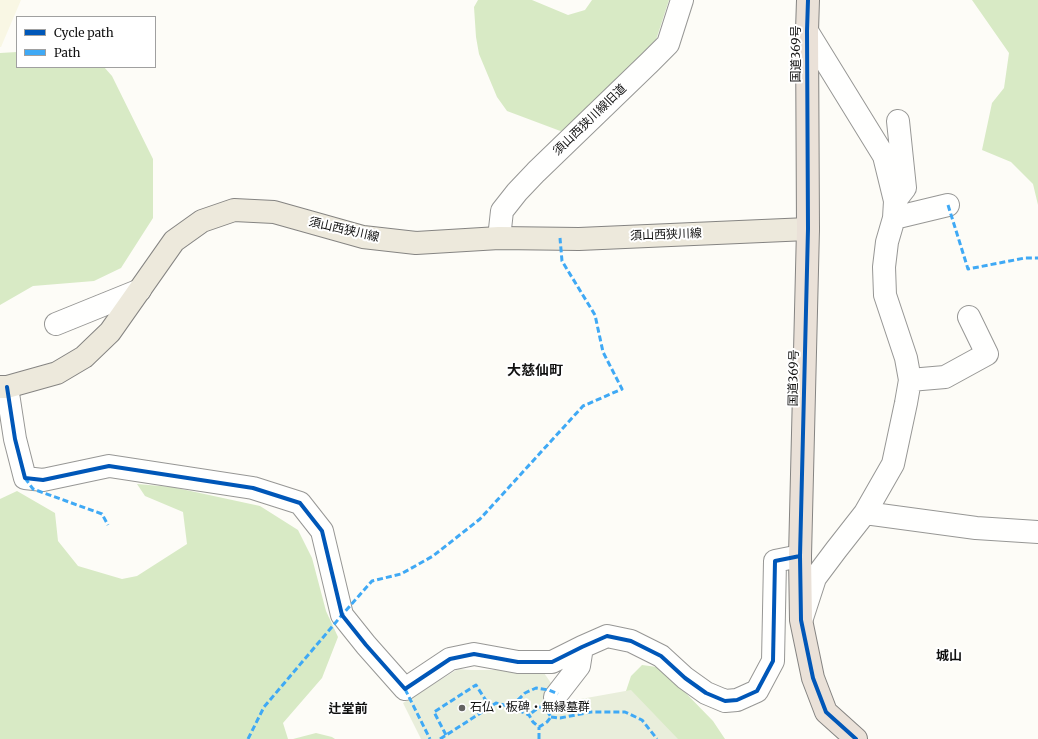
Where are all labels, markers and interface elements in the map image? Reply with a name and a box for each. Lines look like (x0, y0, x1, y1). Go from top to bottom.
legend (16, 16, 156, 68)
text: Cycle path (54, 25, 114, 40)
street label: 国道369号 (790, 26, 804, 82)
text: Path (54, 45, 80, 60)
street label: 須山西狭川線旧道 (550, 81, 630, 159)
street label: 須山西狭川線 (307, 215, 381, 245)
street label: 須山西狭川線 (630, 227, 702, 243)
street label: 国道369号 (786, 349, 802, 407)
district label: 大慈仙町 (507, 363, 563, 379)
district label: 城山 (936, 648, 962, 664)
district label: 辻堂前 (329, 701, 367, 717)
place label: 石仏・板碑・無縁墓群 (470, 701, 590, 715)
marker: 石仏・板碑・無縁墓群 (457, 703, 467, 713)

